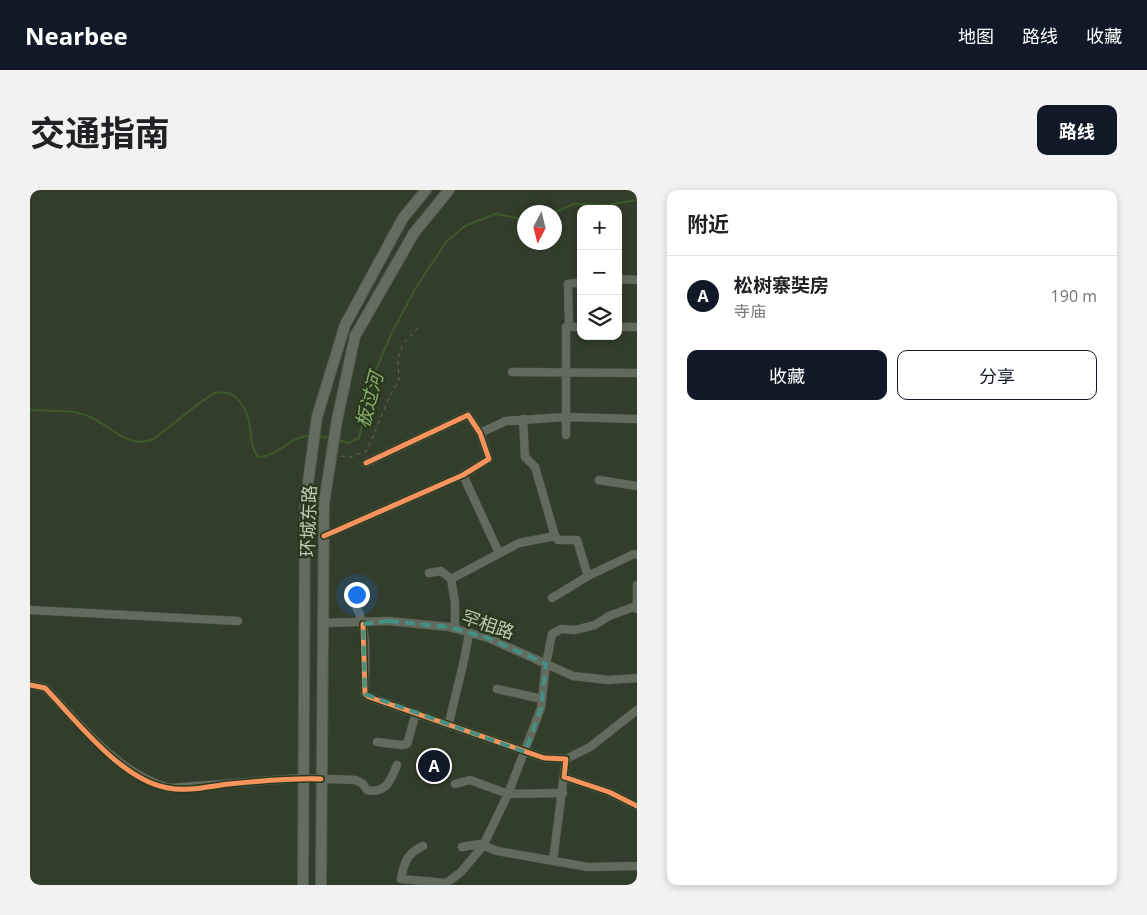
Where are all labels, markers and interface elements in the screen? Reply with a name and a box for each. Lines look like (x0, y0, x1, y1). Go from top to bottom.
text: Nearbee (25, 19, 128, 52)
text: 地图 (958, 24, 994, 48)
text: 路线 (1022, 24, 1058, 48)
text: 收藏 (1086, 24, 1122, 48)
button: 路线 (1037, 105, 1117, 155)
text: 交通指南 (30, 109, 170, 156)
north arrow (517, 205, 562, 250)
map controls (577, 205, 622, 340)
button: + (577, 205, 622, 250)
text: 附近 (687, 210, 729, 238)
button: − (577, 250, 622, 295)
text: 松树寨奘房 (734, 272, 829, 298)
text: A (697, 285, 709, 307)
text: 190 m (1051, 285, 1097, 307)
button: layers (577, 295, 622, 340)
text: 寺庙 (734, 300, 766, 322)
button: 收藏 (687, 350, 887, 400)
button: 分享 (897, 350, 1097, 400)
water label: 板过河 (349, 365, 390, 431)
street label: 环城东路 (295, 485, 321, 557)
your location (344, 582, 370, 608)
street label: 罕相路 (459, 604, 518, 644)
pin: A (418, 747, 450, 785)

